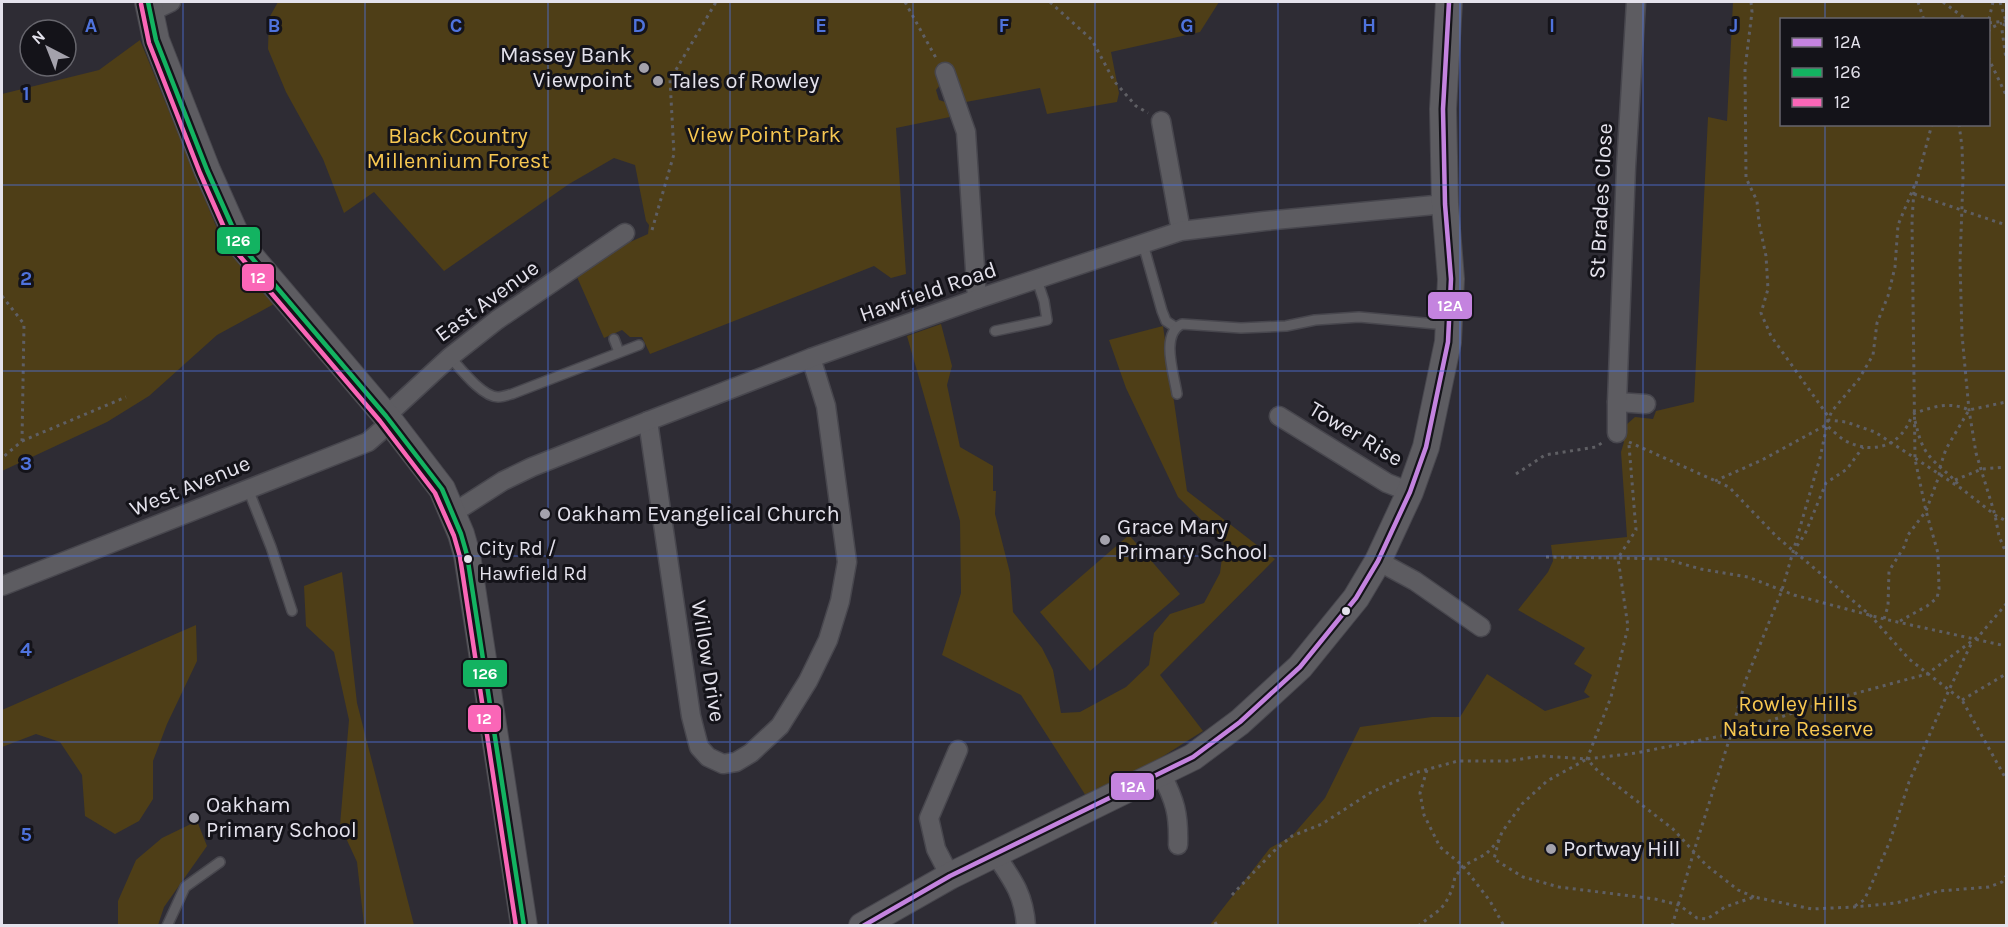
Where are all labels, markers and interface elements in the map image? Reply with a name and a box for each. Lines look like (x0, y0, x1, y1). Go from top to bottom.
text: A (85, 14, 98, 37)
text: B (268, 14, 280, 37)
text: C (450, 14, 462, 37)
text: D (632, 14, 646, 37)
text: E (815, 14, 827, 37)
text: F (999, 14, 1010, 37)
text: G (1180, 14, 1194, 37)
text: H (1362, 14, 1376, 37)
text: I (1549, 14, 1555, 37)
text: J (1730, 14, 1738, 37)
north arrow (18, 18, 78, 78)
legend (1780, 18, 1990, 126)
text: N (28, 26, 49, 48)
text: 12A (1834, 31, 1861, 53)
place label: Massey Bank Viewpoint (500, 42, 632, 93)
marker: Massey Bank Viewpoint (637, 61, 651, 75)
text: 126 (1834, 61, 1861, 83)
place label: Tales of Rowley (670, 68, 819, 94)
marker: Tales of Rowley (651, 74, 665, 88)
text: 1 (22, 82, 30, 105)
text: 12 (1834, 91, 1850, 113)
park label: View Point Park (687, 122, 841, 148)
street label: St Brades Close (1584, 122, 1618, 280)
park label: Black Country Millennium Forest (366, 123, 550, 174)
line badge: 126 (216, 226, 261, 255)
text: 126 (225, 231, 251, 250)
street label: East Avenue (430, 255, 544, 347)
street label: Hawfield Road (856, 256, 1000, 328)
line badge: 12 (241, 263, 275, 292)
text: 2 (20, 267, 32, 290)
text: 12 (250, 268, 266, 287)
line badge: 12A (1427, 291, 1473, 320)
text: 12A (1437, 296, 1463, 315)
street label: Tower Rise (1304, 396, 1408, 472)
street label: West Avenue (126, 450, 254, 522)
text: 3 (20, 452, 32, 475)
place label: Oakham Evangelical Church (557, 501, 840, 527)
marker: Oakham Evangelical Church (538, 507, 552, 521)
place label: Grace Mary Primary School (1117, 514, 1268, 565)
marker: Grace Mary Primary School (1098, 533, 1112, 547)
place label: City Rd / Hawfield Rd (479, 537, 587, 585)
marker: City Rd / Hawfield Rd (462, 553, 474, 565)
street label: Willow Drive (686, 598, 730, 724)
unlabelled marker (1340, 605, 1352, 617)
text: 4 (20, 638, 32, 661)
line badge: 126 (462, 659, 508, 688)
text: 126 (472, 664, 498, 683)
park label: Rowley Hills Nature Reserve (1722, 691, 1874, 742)
line badge: 12 (467, 704, 502, 733)
text: 12 (476, 709, 492, 728)
line badge: 12A (1110, 772, 1155, 801)
text: 12A (1120, 777, 1146, 796)
place label: Oakham Primary School (206, 792, 357, 843)
marker: Oakham Primary School (187, 811, 201, 825)
text: 5 (20, 823, 32, 846)
place label: Portway Hill (1563, 836, 1681, 862)
marker: Portway Hill (1544, 842, 1558, 856)

